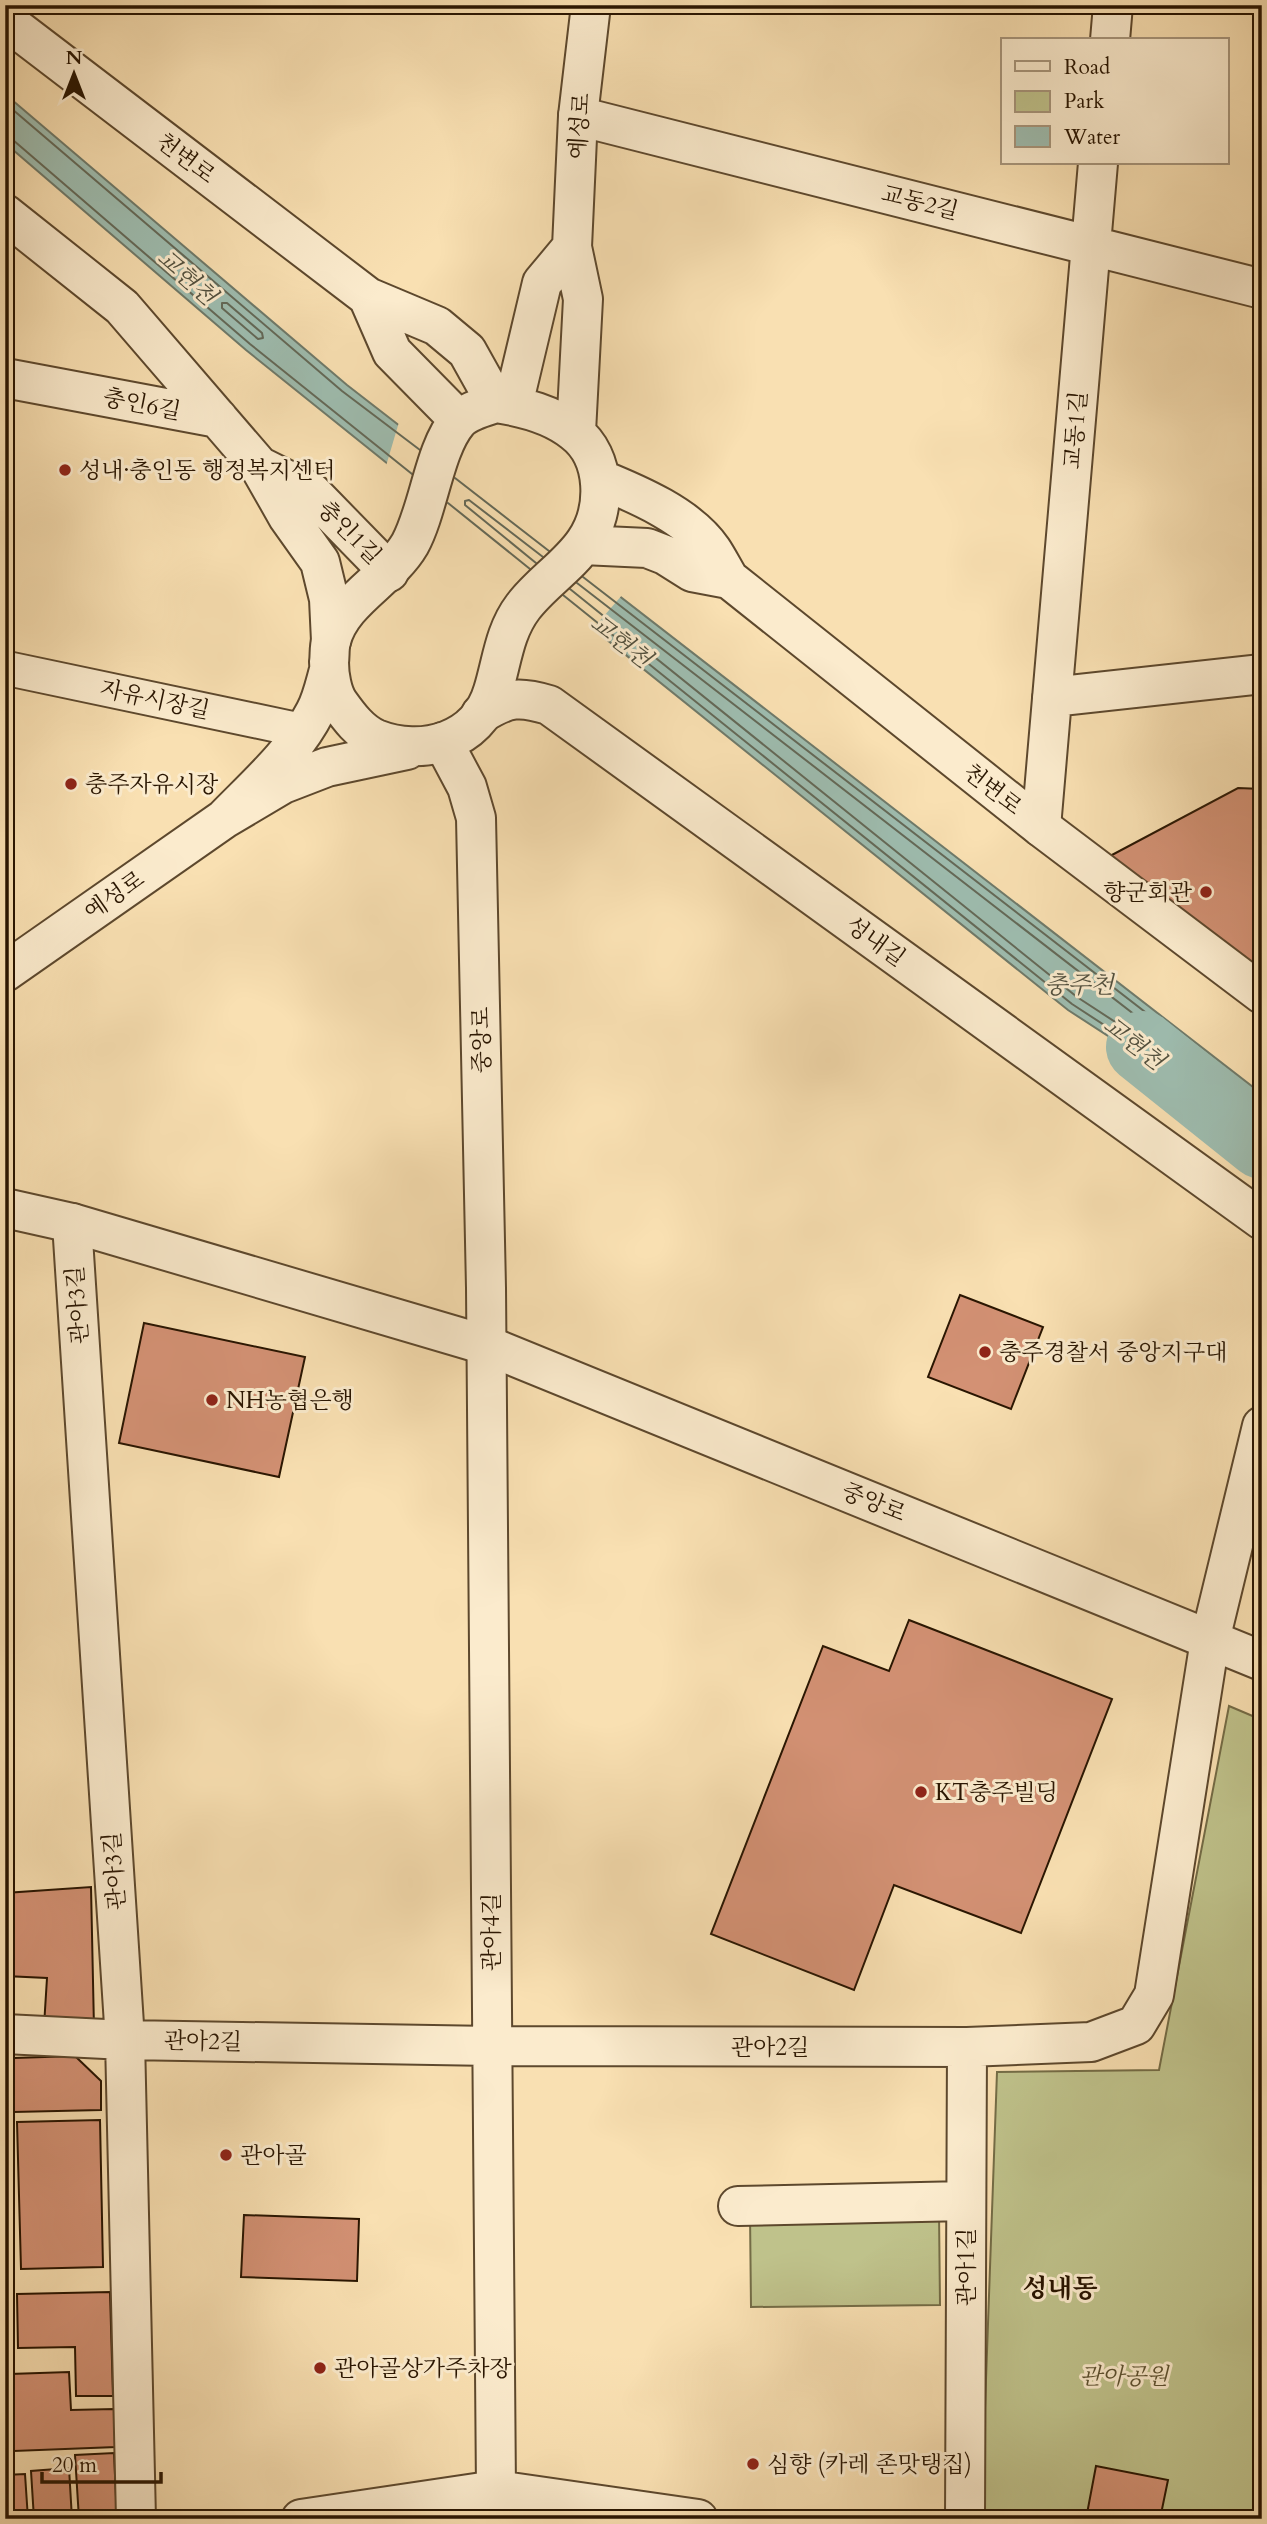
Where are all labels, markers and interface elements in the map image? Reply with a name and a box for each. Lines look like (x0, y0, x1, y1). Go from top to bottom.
north arrow (38, 38, 108, 108)
legend (1001, 38, 1228, 164)
text: N (66, 45, 83, 71)
text: Road (1064, 53, 1110, 82)
text: Park (1064, 87, 1105, 116)
street label: 예성로 (562, 92, 597, 160)
text: Water (1063, 123, 1120, 152)
street label: 천변로 (150, 126, 222, 191)
street label: 교동2길 (878, 178, 962, 227)
water label: 교현천 (150, 242, 225, 314)
street label: 충인6길 (100, 382, 183, 427)
street label: 교동1길 (1057, 390, 1094, 470)
place label: 성내·충인동 행정복지센터 (79, 455, 335, 486)
marker: 성내·충인동 행정복지센터 (57, 462, 73, 478)
street label: 충인1길 (311, 494, 388, 571)
water label: 교현천 (583, 607, 660, 677)
street label: 자유시장길 (97, 673, 212, 726)
street label: 천변로 (957, 757, 1028, 822)
place label: 충주자유시장 (85, 769, 219, 800)
marker: 충주자유시장 (63, 776, 79, 792)
street label: 예성로 (78, 864, 150, 927)
place label: 향군회관 (1103, 877, 1193, 908)
marker: 향군회관 (1198, 884, 1214, 900)
street label: 성내길 (840, 909, 912, 974)
water label: 충주천 (1044, 969, 1116, 1002)
street label: 중앙로 (465, 1006, 498, 1074)
water label: 교현천 (1096, 1009, 1173, 1079)
street label: 관아3길 (59, 1265, 96, 1345)
place label: 충주경찰서 중앙지구대 (999, 1337, 1227, 1368)
marker: 충주경찰서 중앙지구대 (977, 1344, 993, 1360)
place label: NH농협은행 (226, 1385, 354, 1416)
marker: NH농협은행 (204, 1392, 220, 1408)
street label: 중앙로 (837, 1476, 911, 1529)
place label: KT충주빌딩 (935, 1777, 1058, 1808)
marker: KT충주빌딩 (913, 1784, 929, 1800)
street label: 관아3길 (96, 1831, 133, 1911)
street label: 관아4길 (476, 1893, 507, 1971)
street label: 관아2길 (164, 2025, 242, 2058)
street label: 관아2길 (731, 2032, 809, 2063)
place label: 관아골 (240, 2140, 307, 2171)
marker: 관아골 (218, 2147, 234, 2163)
street label: 관아1길 (951, 2228, 982, 2306)
district label: 성내동 (1022, 2271, 1098, 2306)
place label: 관아골상가주차장 (334, 2353, 513, 2384)
marker: 관아골상가주차장 (312, 2360, 328, 2376)
park label: 관아공원 (1080, 2361, 1170, 2392)
scale bar (42, 2440, 161, 2484)
place label: 심향 (카레 존맛탱집) (767, 2449, 972, 2480)
text: 20 m (52, 2451, 97, 2480)
marker: 심향 (카레 존맛탱집) (745, 2456, 761, 2472)

